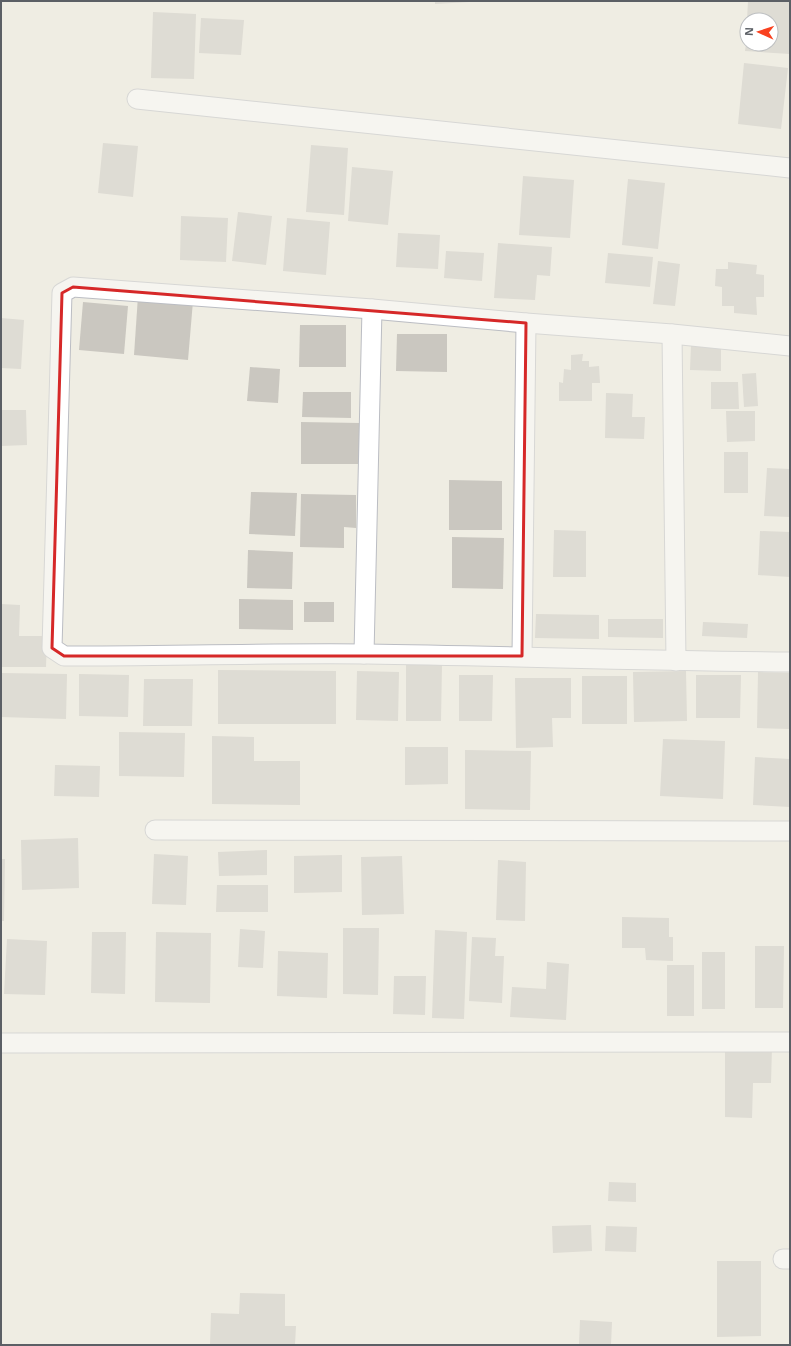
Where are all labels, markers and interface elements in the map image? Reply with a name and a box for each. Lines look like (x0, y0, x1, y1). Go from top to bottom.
north arrow (739, 12, 779, 52)
text: N (741, 27, 756, 36)

